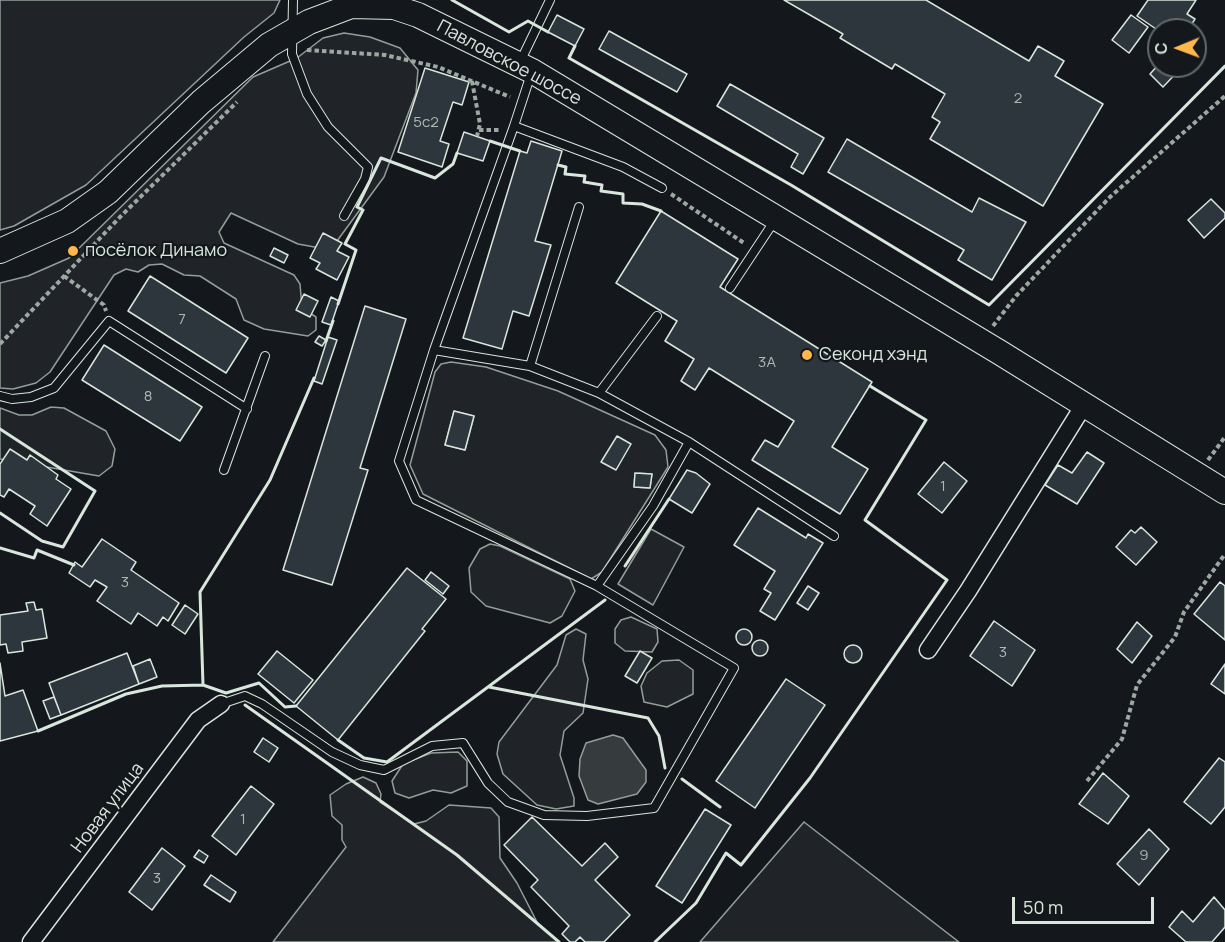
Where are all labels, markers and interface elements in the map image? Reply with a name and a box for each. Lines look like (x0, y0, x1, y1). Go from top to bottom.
street label: Павловское шоссе (433, 16, 585, 110)
north arrow (1147, 18, 1207, 78)
text: С (1150, 42, 1172, 54)
house number: 2 (1014, 90, 1022, 108)
house number: 5с2 (413, 114, 439, 132)
place label: посёлок Динамо (85, 240, 227, 262)
marker: посёлок Динамо (66, 244, 80, 258)
house number: 7 (178, 311, 186, 329)
place label: Секонд хэнд (819, 344, 927, 366)
marker: Секонд хэнд (800, 348, 814, 362)
house number: 3А (758, 354, 776, 372)
house number: 8 (144, 388, 152, 406)
house number: 1 (940, 478, 946, 496)
house number: 3 (121, 574, 129, 592)
house number: 3 (999, 644, 1007, 662)
street label: Новая улица (67, 759, 149, 857)
house number: 1 (240, 811, 246, 829)
house number: 9 (1139, 847, 1149, 865)
house number: 3 (153, 870, 161, 888)
scale bar (1015, 885, 1158, 923)
text: 50 m (1023, 895, 1063, 919)

